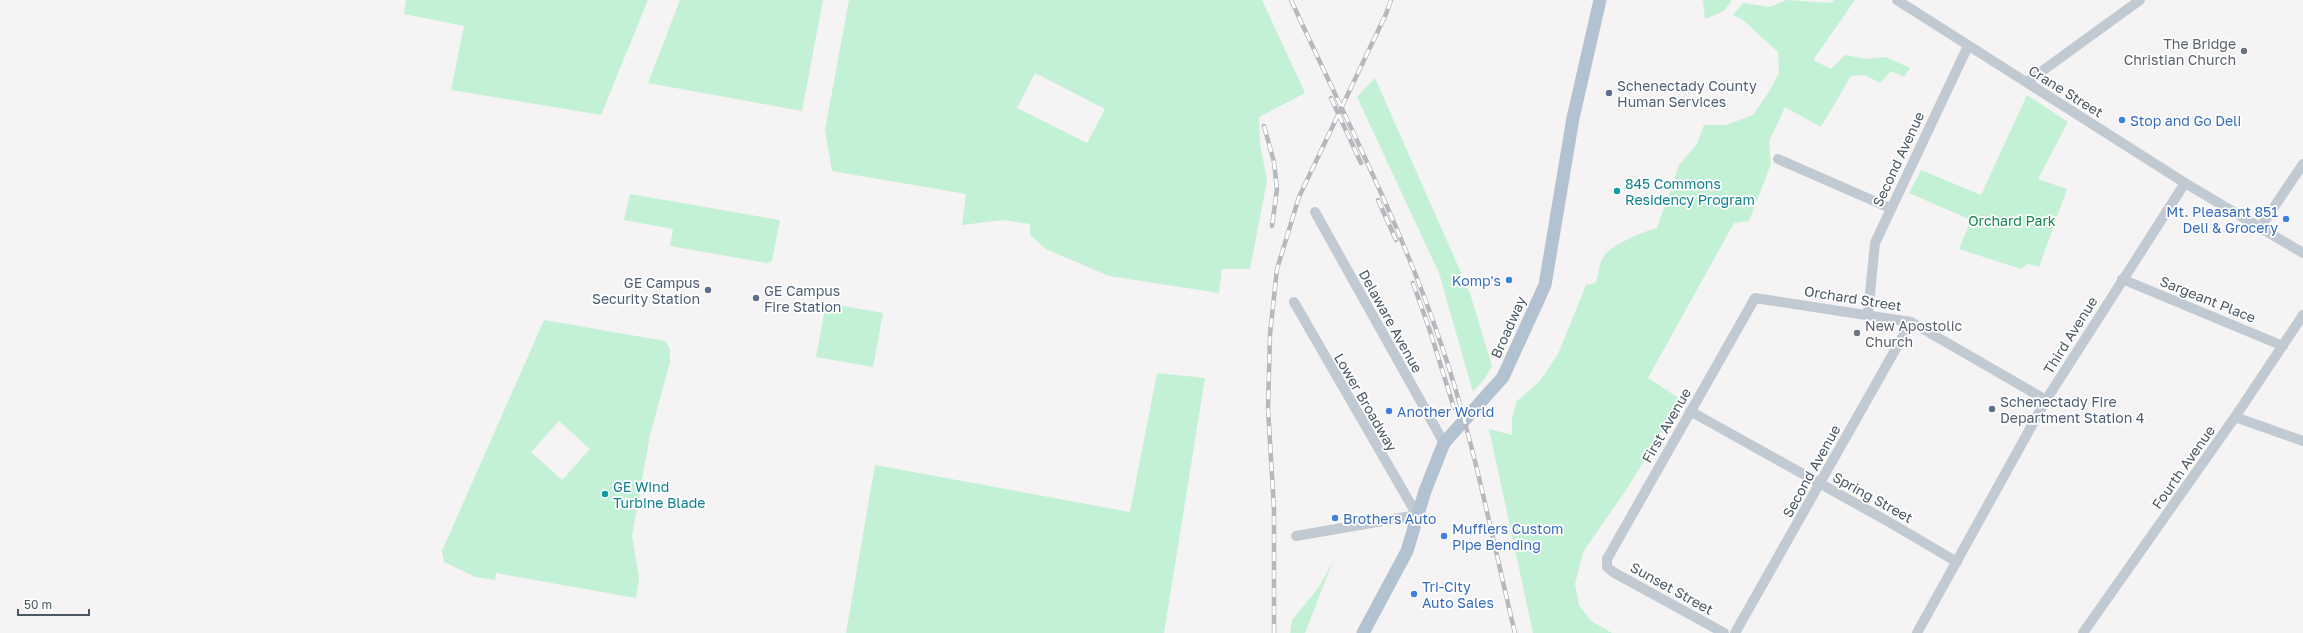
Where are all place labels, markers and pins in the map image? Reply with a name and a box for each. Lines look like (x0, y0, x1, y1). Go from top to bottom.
place label: The Bridge Christian Church (2124, 35, 2236, 68)
marker: The Bridge Christian Church (2239, 46, 2249, 56)
place label: Schenectady County Human Services (1617, 77, 1757, 110)
marker: Schenectady County Human Services (1604, 88, 1614, 98)
place label: Stop and Go Deli (2130, 112, 2241, 129)
marker: Stop and Go Deli (2117, 115, 2127, 125)
place label: 845 Commons Residency Program (1625, 175, 1755, 208)
marker: 845 Commons Residency Program (1612, 186, 1622, 196)
place label: Mt. Pleasant 851 Deli & Grocery (2166, 203, 2278, 236)
marker: Mt. Pleasant 851 Deli & Grocery (2281, 214, 2291, 224)
place label: Komp's (1452, 272, 1501, 289)
place label: GE Campus Security Station (592, 274, 700, 307)
marker: Komp's (1504, 275, 1514, 285)
place label: GE Campus Fire Station (764, 282, 841, 315)
marker: GE Campus Security Station (703, 285, 713, 295)
marker: GE Campus Fire Station (751, 293, 761, 303)
place label: New Apostolic Church (1865, 317, 1963, 350)
marker: New Apostolic Church (1852, 328, 1862, 338)
place label: Schenectady Fire Department Station 4 (2000, 393, 2144, 426)
place label: Another World (1397, 403, 1494, 420)
marker: Schenectady Fire Department Station 4 (1987, 404, 1997, 414)
marker: Another World (1384, 406, 1394, 416)
place label: GE Wind Turbine Blade (613, 478, 705, 511)
marker: GE Wind Turbine Blade (600, 489, 610, 499)
place label: Brothers Auto (1343, 510, 1436, 527)
marker: Brothers Auto (1330, 513, 1340, 523)
place label: Mufflers Custom Pipe Bending (1452, 520, 1564, 553)
marker: Mufflers Custom Pipe Bending (1439, 531, 1449, 541)
place label: Tri-City Auto Sales (1422, 578, 1494, 611)
marker: Tri-City Auto Sales (1409, 589, 1419, 599)

